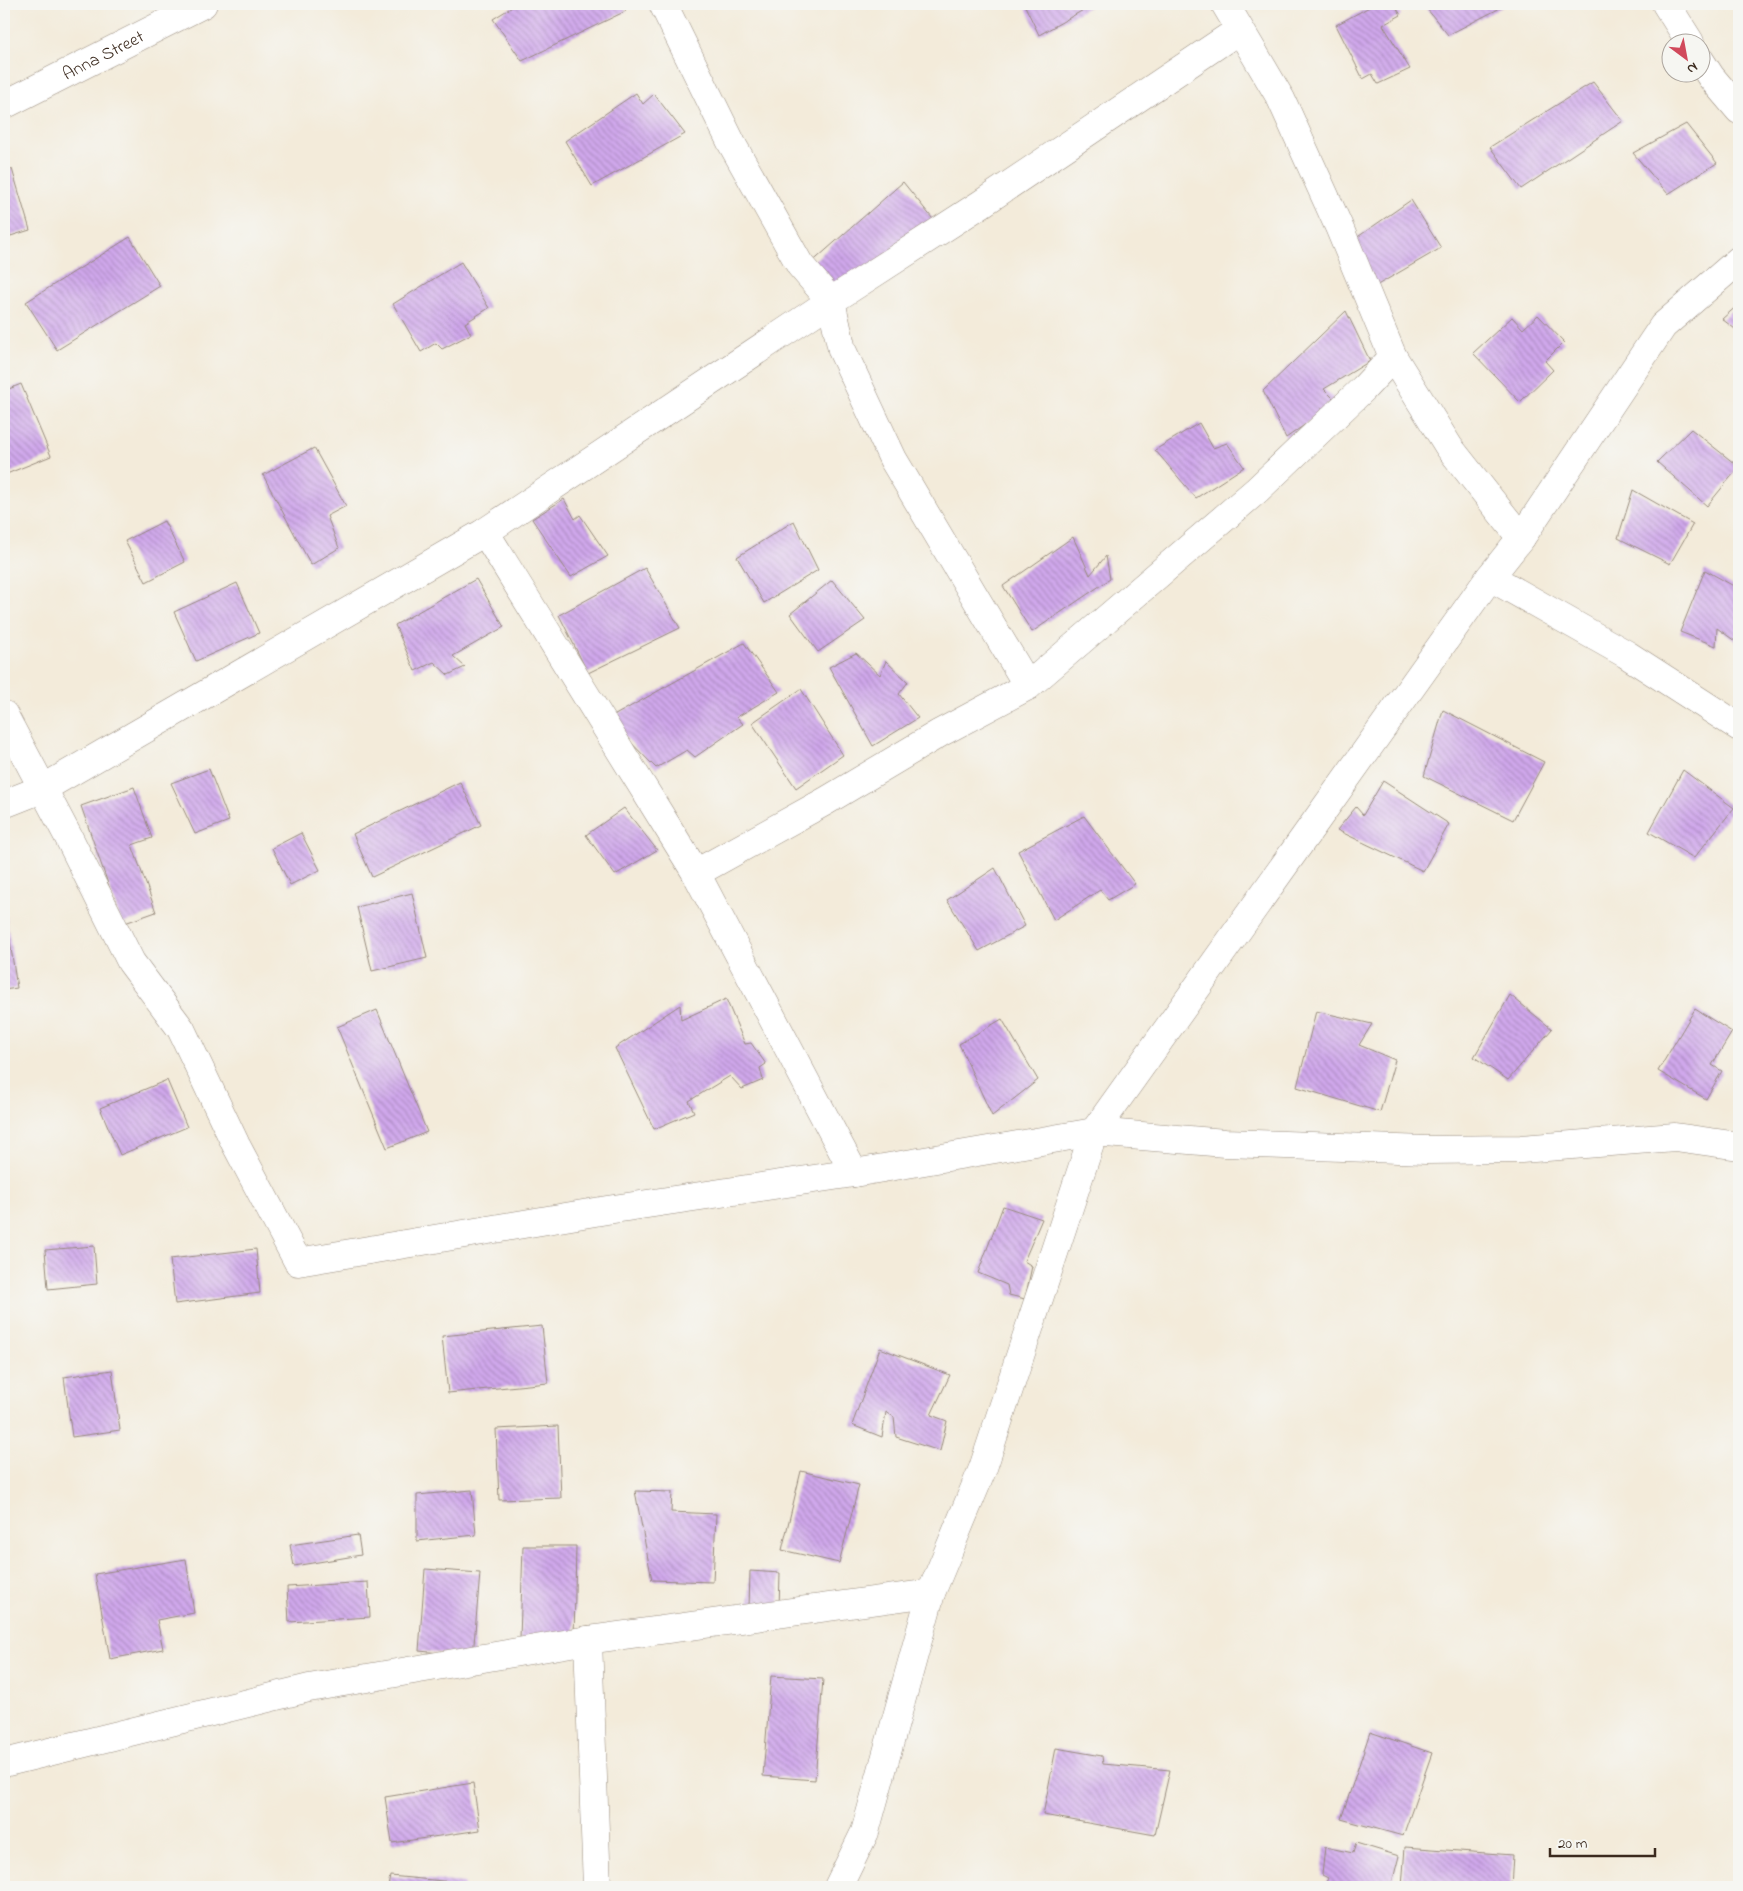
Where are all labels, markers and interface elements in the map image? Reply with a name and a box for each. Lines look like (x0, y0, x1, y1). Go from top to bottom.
street label: Anna Street (59, 25, 149, 88)
north arrow (1660, 32, 1710, 82)
text: N (1683, 56, 1702, 79)
scale bar (1550, 1826, 1656, 1858)
text: 20 m (1558, 1833, 1588, 1855)

